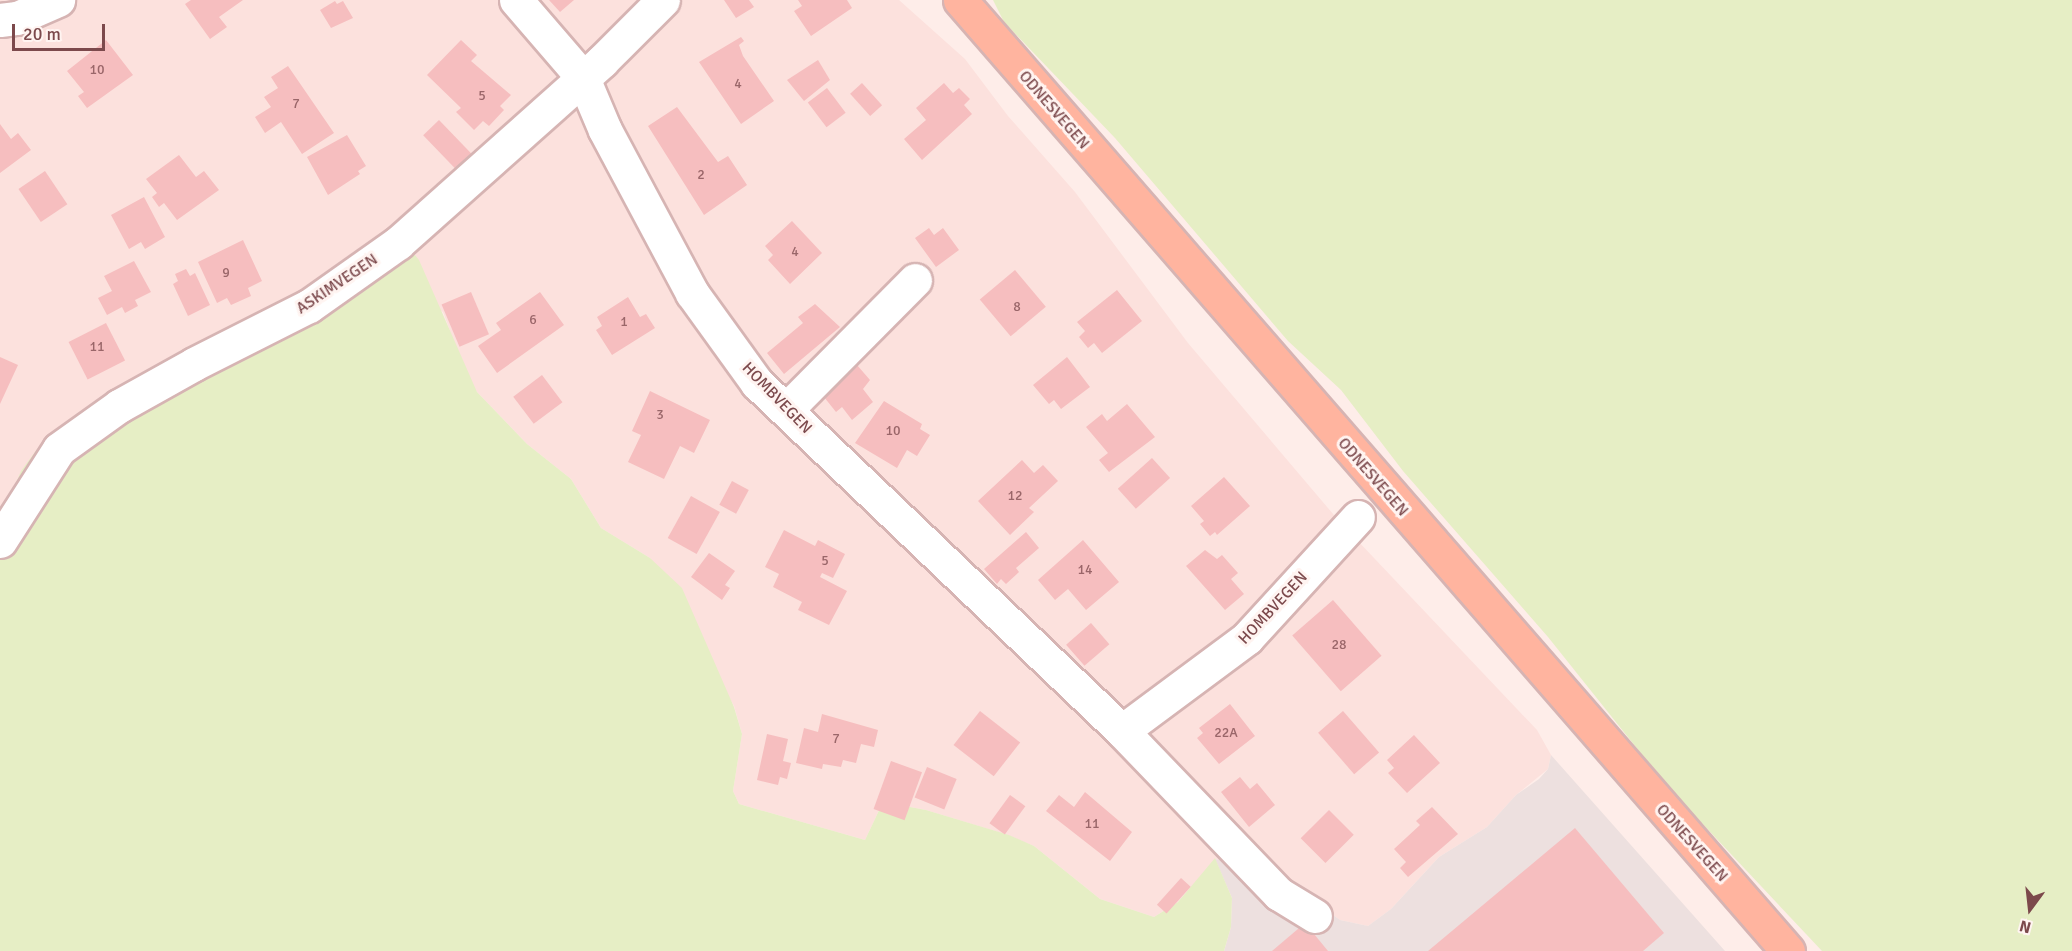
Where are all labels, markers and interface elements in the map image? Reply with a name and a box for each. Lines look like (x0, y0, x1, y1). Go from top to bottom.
scale bar (15, 12, 108, 50)
text: 20 m (23, 23, 61, 45)
house number: 10 (89, 62, 105, 78)
street label: ODNESVEGEN (1015, 67, 1093, 153)
house number: 4 (734, 76, 742, 92)
house number: 5 (478, 88, 486, 104)
house number: 7 (292, 96, 300, 112)
house number: 2 (697, 167, 705, 183)
house number: 4 (791, 244, 799, 260)
street label: ASKIMVEGEN (293, 250, 381, 318)
house number: 9 (222, 265, 230, 281)
house number: 8 (1013, 299, 1021, 315)
house number: 6 (529, 312, 537, 328)
house number: 1 (620, 314, 628, 330)
house number: 11 (89, 339, 105, 355)
street label: HOMBVEGEN (738, 358, 816, 438)
house number: 3 (656, 407, 664, 423)
house number: 10 (885, 423, 901, 439)
street label: ODNESVEGEN (1334, 434, 1412, 520)
house number: 12 (1007, 488, 1023, 504)
house number: 5 (821, 553, 829, 569)
house number: 14 (1077, 562, 1093, 578)
street label: HOMBVEGEN (1235, 568, 1311, 648)
house number: 28 (1331, 637, 1347, 653)
house number: 22A (1214, 725, 1238, 741)
house number: 7 (832, 731, 840, 747)
street label: ODNESVEGEN (1652, 800, 1732, 886)
house number: 11 (1084, 816, 1100, 832)
north arrow (2000, 879, 2060, 939)
text: N (2017, 915, 2033, 937)

